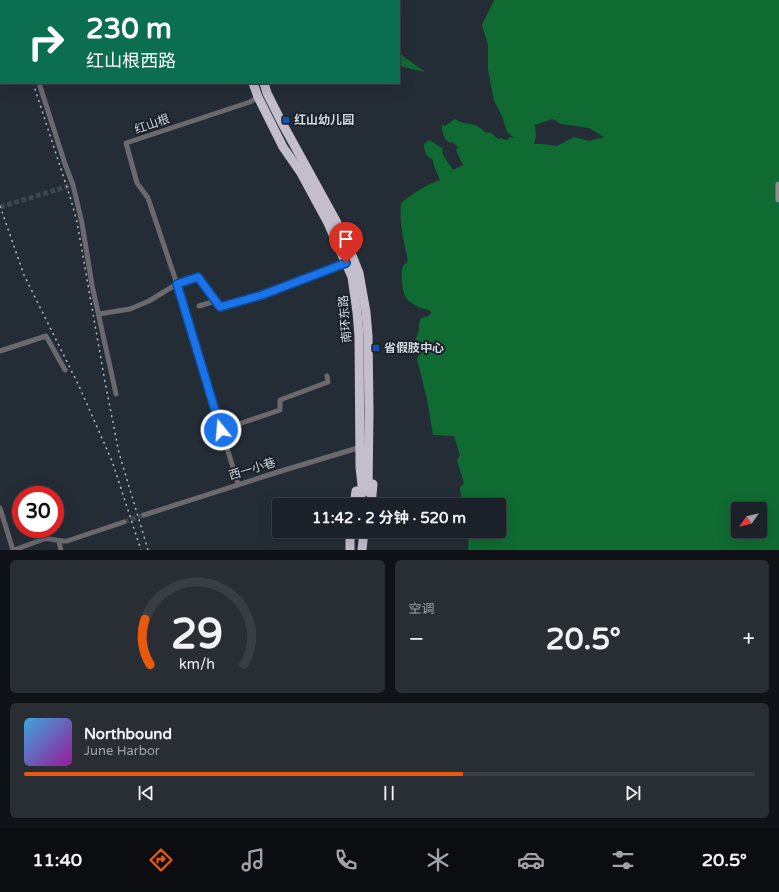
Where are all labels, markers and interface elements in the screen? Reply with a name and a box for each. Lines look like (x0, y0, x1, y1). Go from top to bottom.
text: 230 m (86, 12, 172, 46)
icon: right (20, 16, 72, 68)
text: 红山根西路 (86, 50, 176, 72)
street label: 红山根 (133, 112, 171, 136)
place label: 红山幼儿园 (294, 113, 354, 127)
marker: 红山幼儿园 (281, 115, 291, 125)
pin (329, 222, 363, 263)
icon: arrive (335, 228, 357, 250)
street label: 南环东路 (336, 294, 354, 344)
place label: 省假肢中心 (384, 341, 444, 355)
marker: 省假肢中心 (371, 343, 381, 353)
position arrow (200, 409, 242, 451)
street label: 西一小巷 (227, 455, 277, 483)
speed limit sign: 30 (12, 486, 64, 538)
north arrow (731, 502, 767, 538)
map controls (731, 502, 767, 538)
text: 11:42 · 2 分钟 · 520 m (312, 509, 466, 527)
text: 空调 (409, 601, 435, 617)
text: 29 (171, 609, 223, 659)
text: 20.5° (546, 621, 621, 658)
text: − (409, 626, 424, 652)
text: + (743, 626, 755, 652)
text: km/h (179, 655, 215, 672)
text: Northbound (84, 725, 172, 743)
text: June Harbor (84, 743, 160, 759)
icon: previous (135, 782, 157, 804)
icon: pause (378, 782, 400, 804)
icon: next (622, 782, 644, 804)
icon: directions (147, 846, 175, 874)
icon: music (239, 846, 267, 874)
icon: phone (332, 846, 360, 874)
icon: climate (424, 846, 452, 874)
icon: car (517, 846, 545, 874)
icon: filters (609, 846, 637, 874)
text: 11:40 (32, 849, 82, 871)
text: 20.5° (702, 849, 747, 871)

